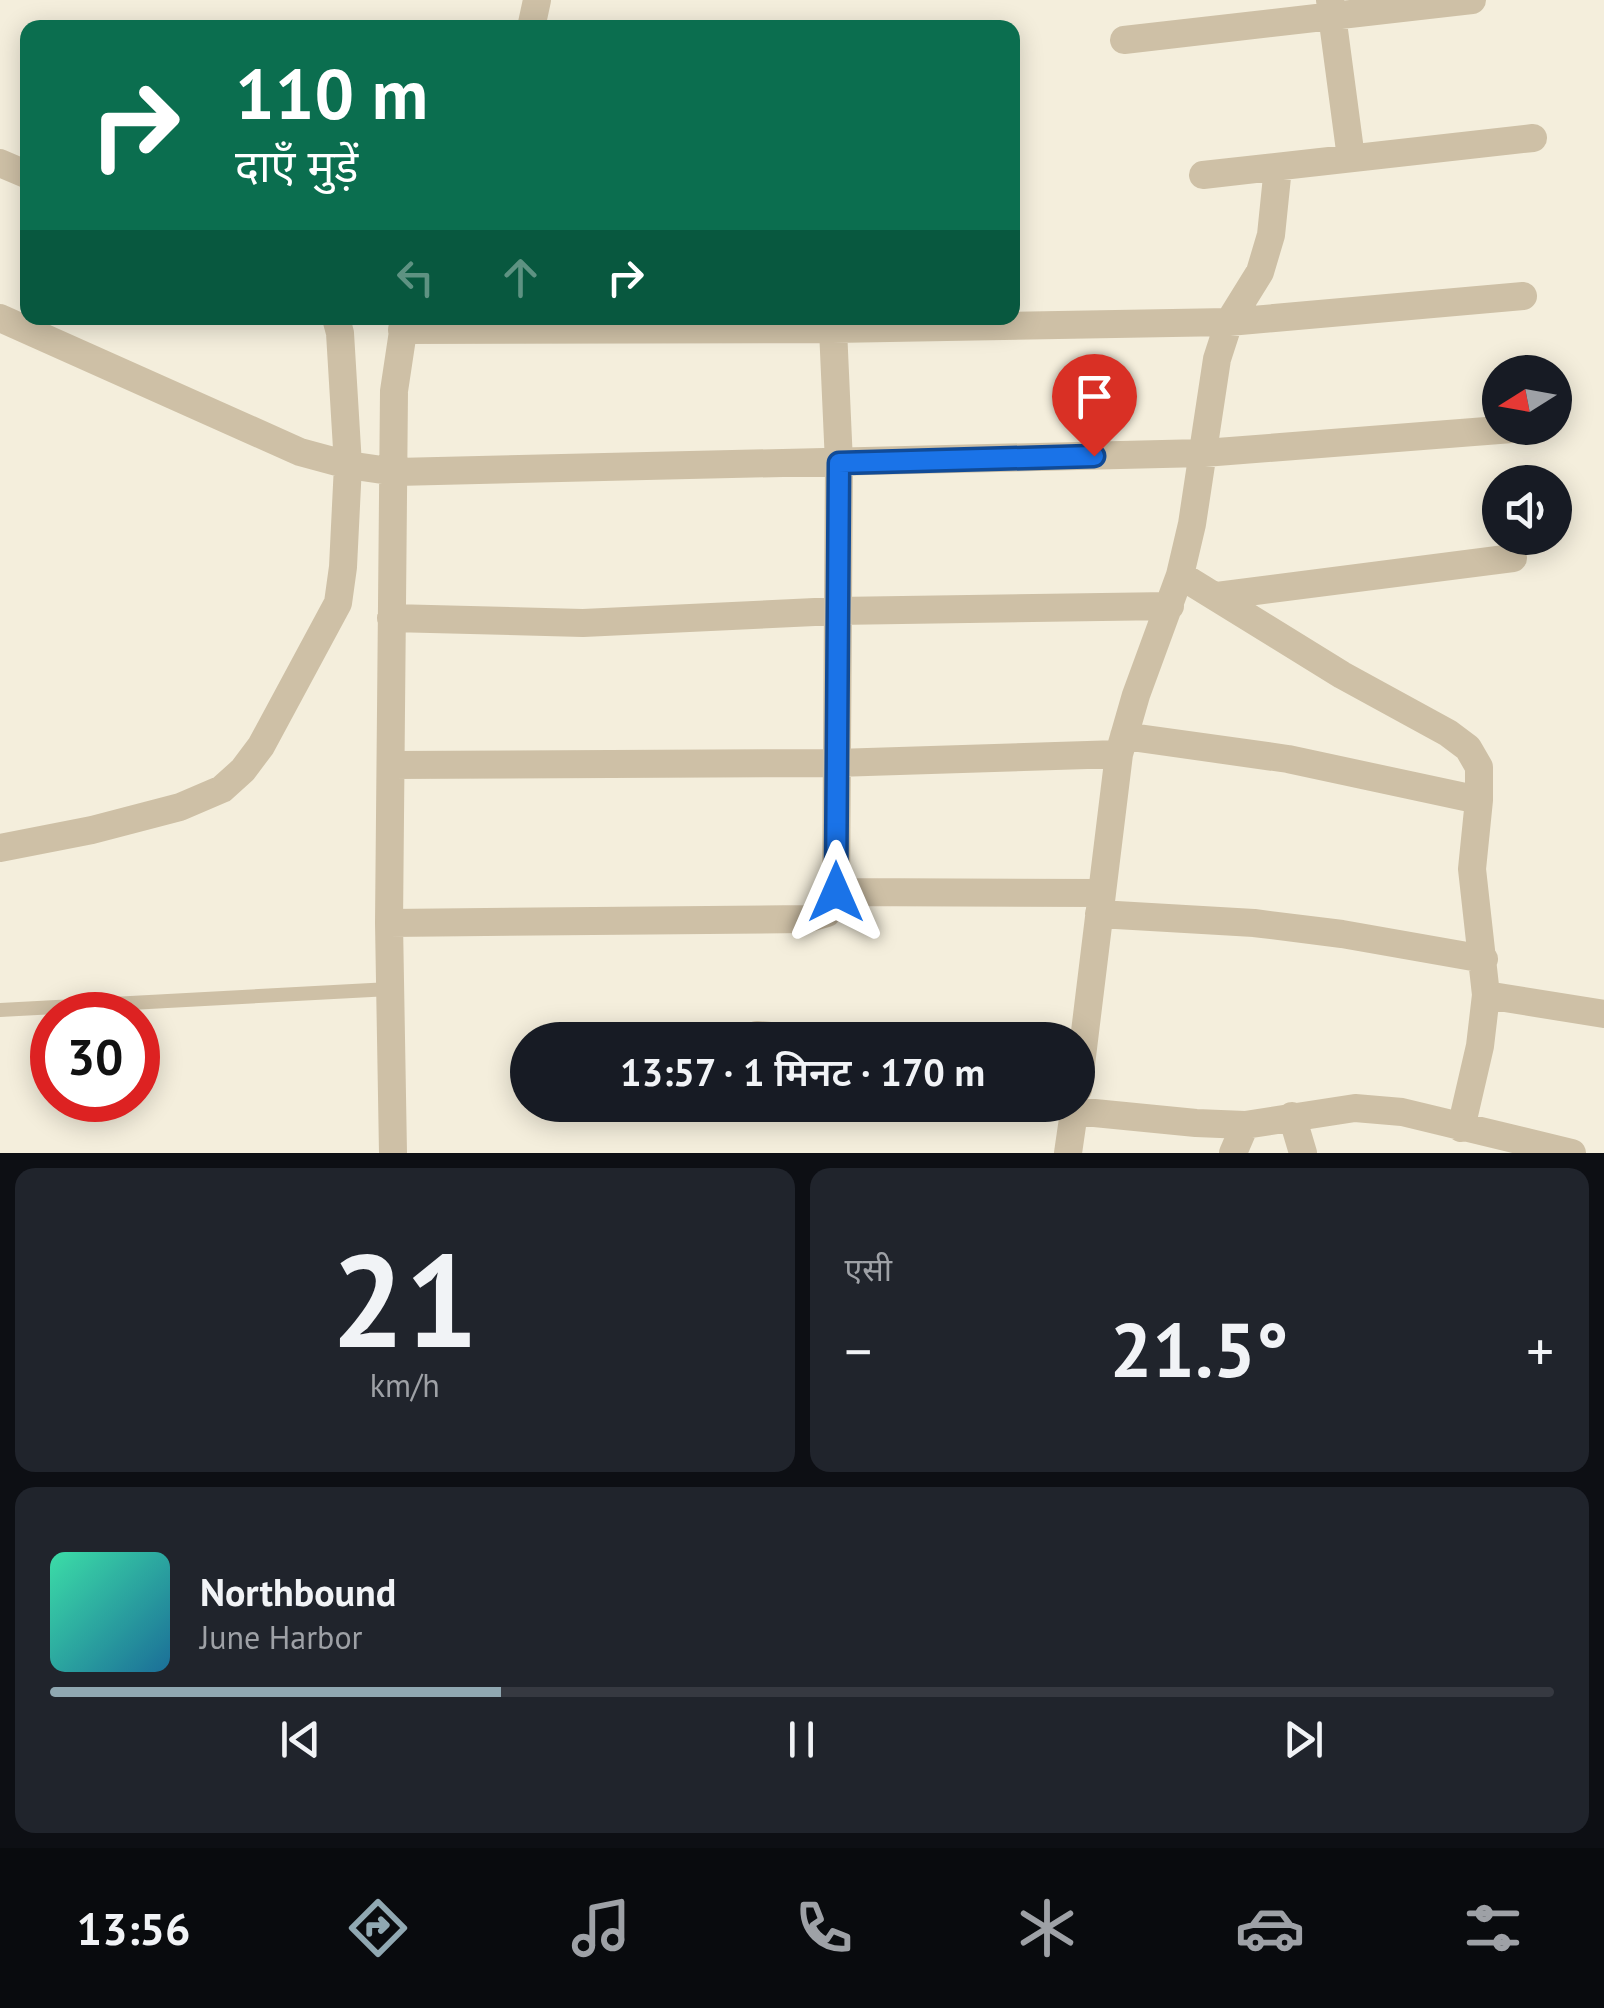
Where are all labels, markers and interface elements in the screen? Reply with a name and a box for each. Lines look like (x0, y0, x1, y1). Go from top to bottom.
text: 110 m (235, 48, 428, 138)
icon: right (70, 60, 200, 190)
text: दाएँ मुड़ें (235, 136, 358, 194)
icon: left (388, 250, 443, 305)
icon: ahead (493, 250, 548, 305)
icon: right (598, 250, 653, 305)
pin (1052, 354, 1137, 457)
north arrow (1482, 355, 1572, 445)
map controls (1482, 355, 1572, 555)
icon: arrive (1067, 369, 1122, 424)
button: sound (1482, 465, 1572, 555)
position arrow (784, 840, 888, 944)
speed limit sign: 30 (30, 992, 160, 1122)
text: 13:57 · 1 मिनट · 170 m (620, 1047, 985, 1096)
text: 21 (331, 1215, 478, 1383)
text: एसी (845, 1248, 892, 1290)
text: 21.5° (1110, 1301, 1289, 1398)
text: − (845, 1315, 872, 1386)
text: + (1526, 1315, 1554, 1386)
text: km/h (370, 1364, 440, 1406)
text: Northbound (200, 1567, 396, 1616)
text: June Harbor (200, 1616, 362, 1658)
icon: previous (273, 1712, 328, 1767)
icon: pause (774, 1712, 829, 1767)
icon: next (1276, 1712, 1331, 1767)
icon: directions (343, 1893, 413, 1963)
icon: music (566, 1893, 636, 1963)
icon: phone (789, 1893, 859, 1963)
icon: climate (1012, 1893, 1082, 1963)
icon: car (1235, 1893, 1305, 1963)
icon: filters (1458, 1893, 1528, 1963)
text: 13:56 (76, 1899, 191, 1957)

